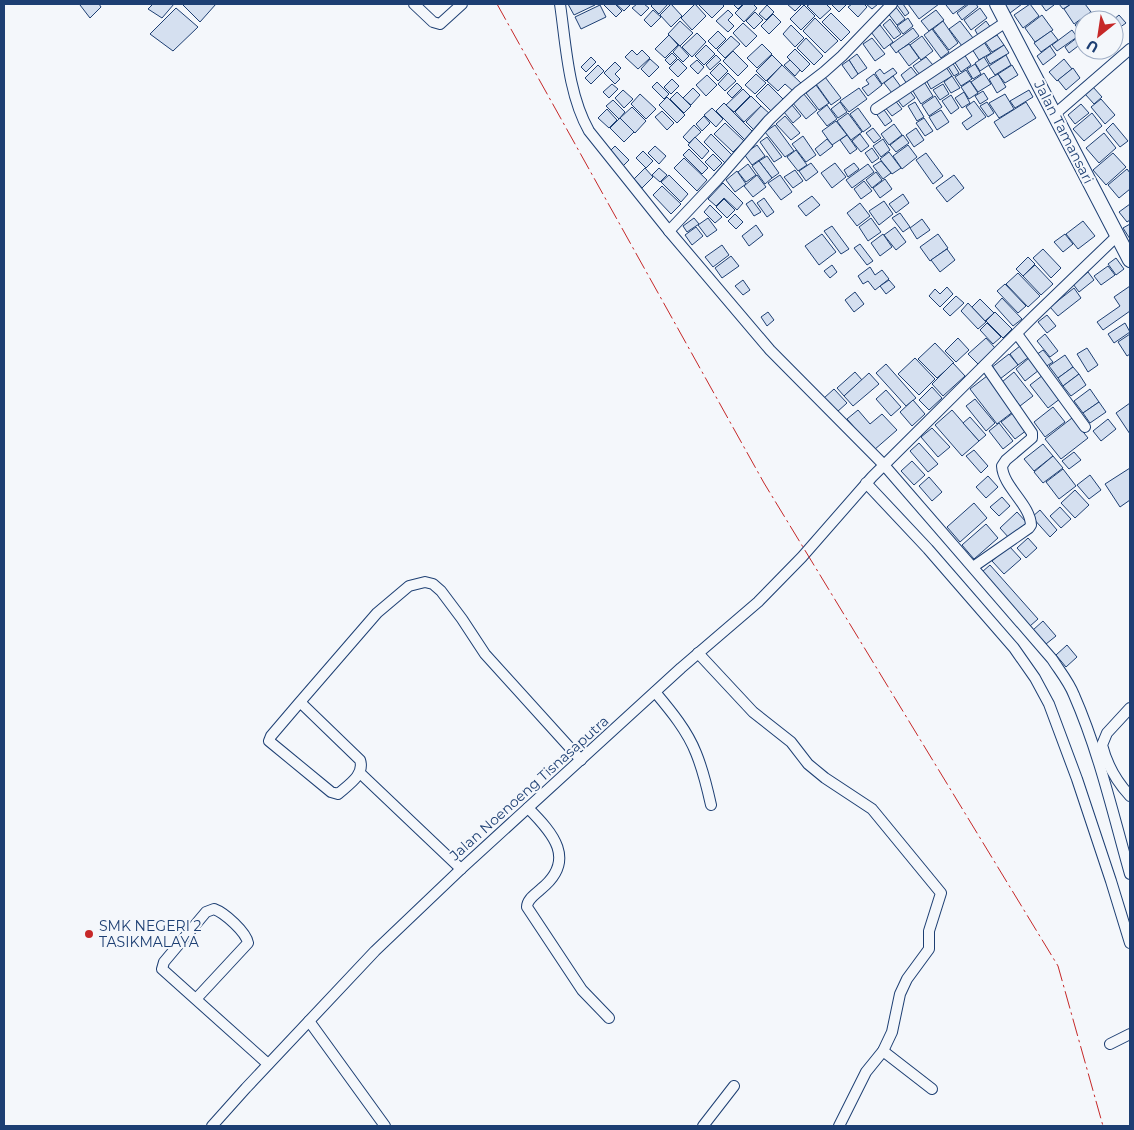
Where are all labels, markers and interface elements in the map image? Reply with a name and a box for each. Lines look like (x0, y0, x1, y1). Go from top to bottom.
north arrow (1074, 10, 1124, 60)
text: U (1083, 36, 1102, 57)
street label: Jalan Tamansari (1030, 77, 1098, 187)
street label: Jalan Noenoeng Tisnasaputra (445, 712, 612, 865)
place label: SMK NEGERI 2 TASIKMALAYA (99, 917, 202, 951)
marker: SMK NEGERI 2 TASIKMALAYA (83, 928, 95, 940)

